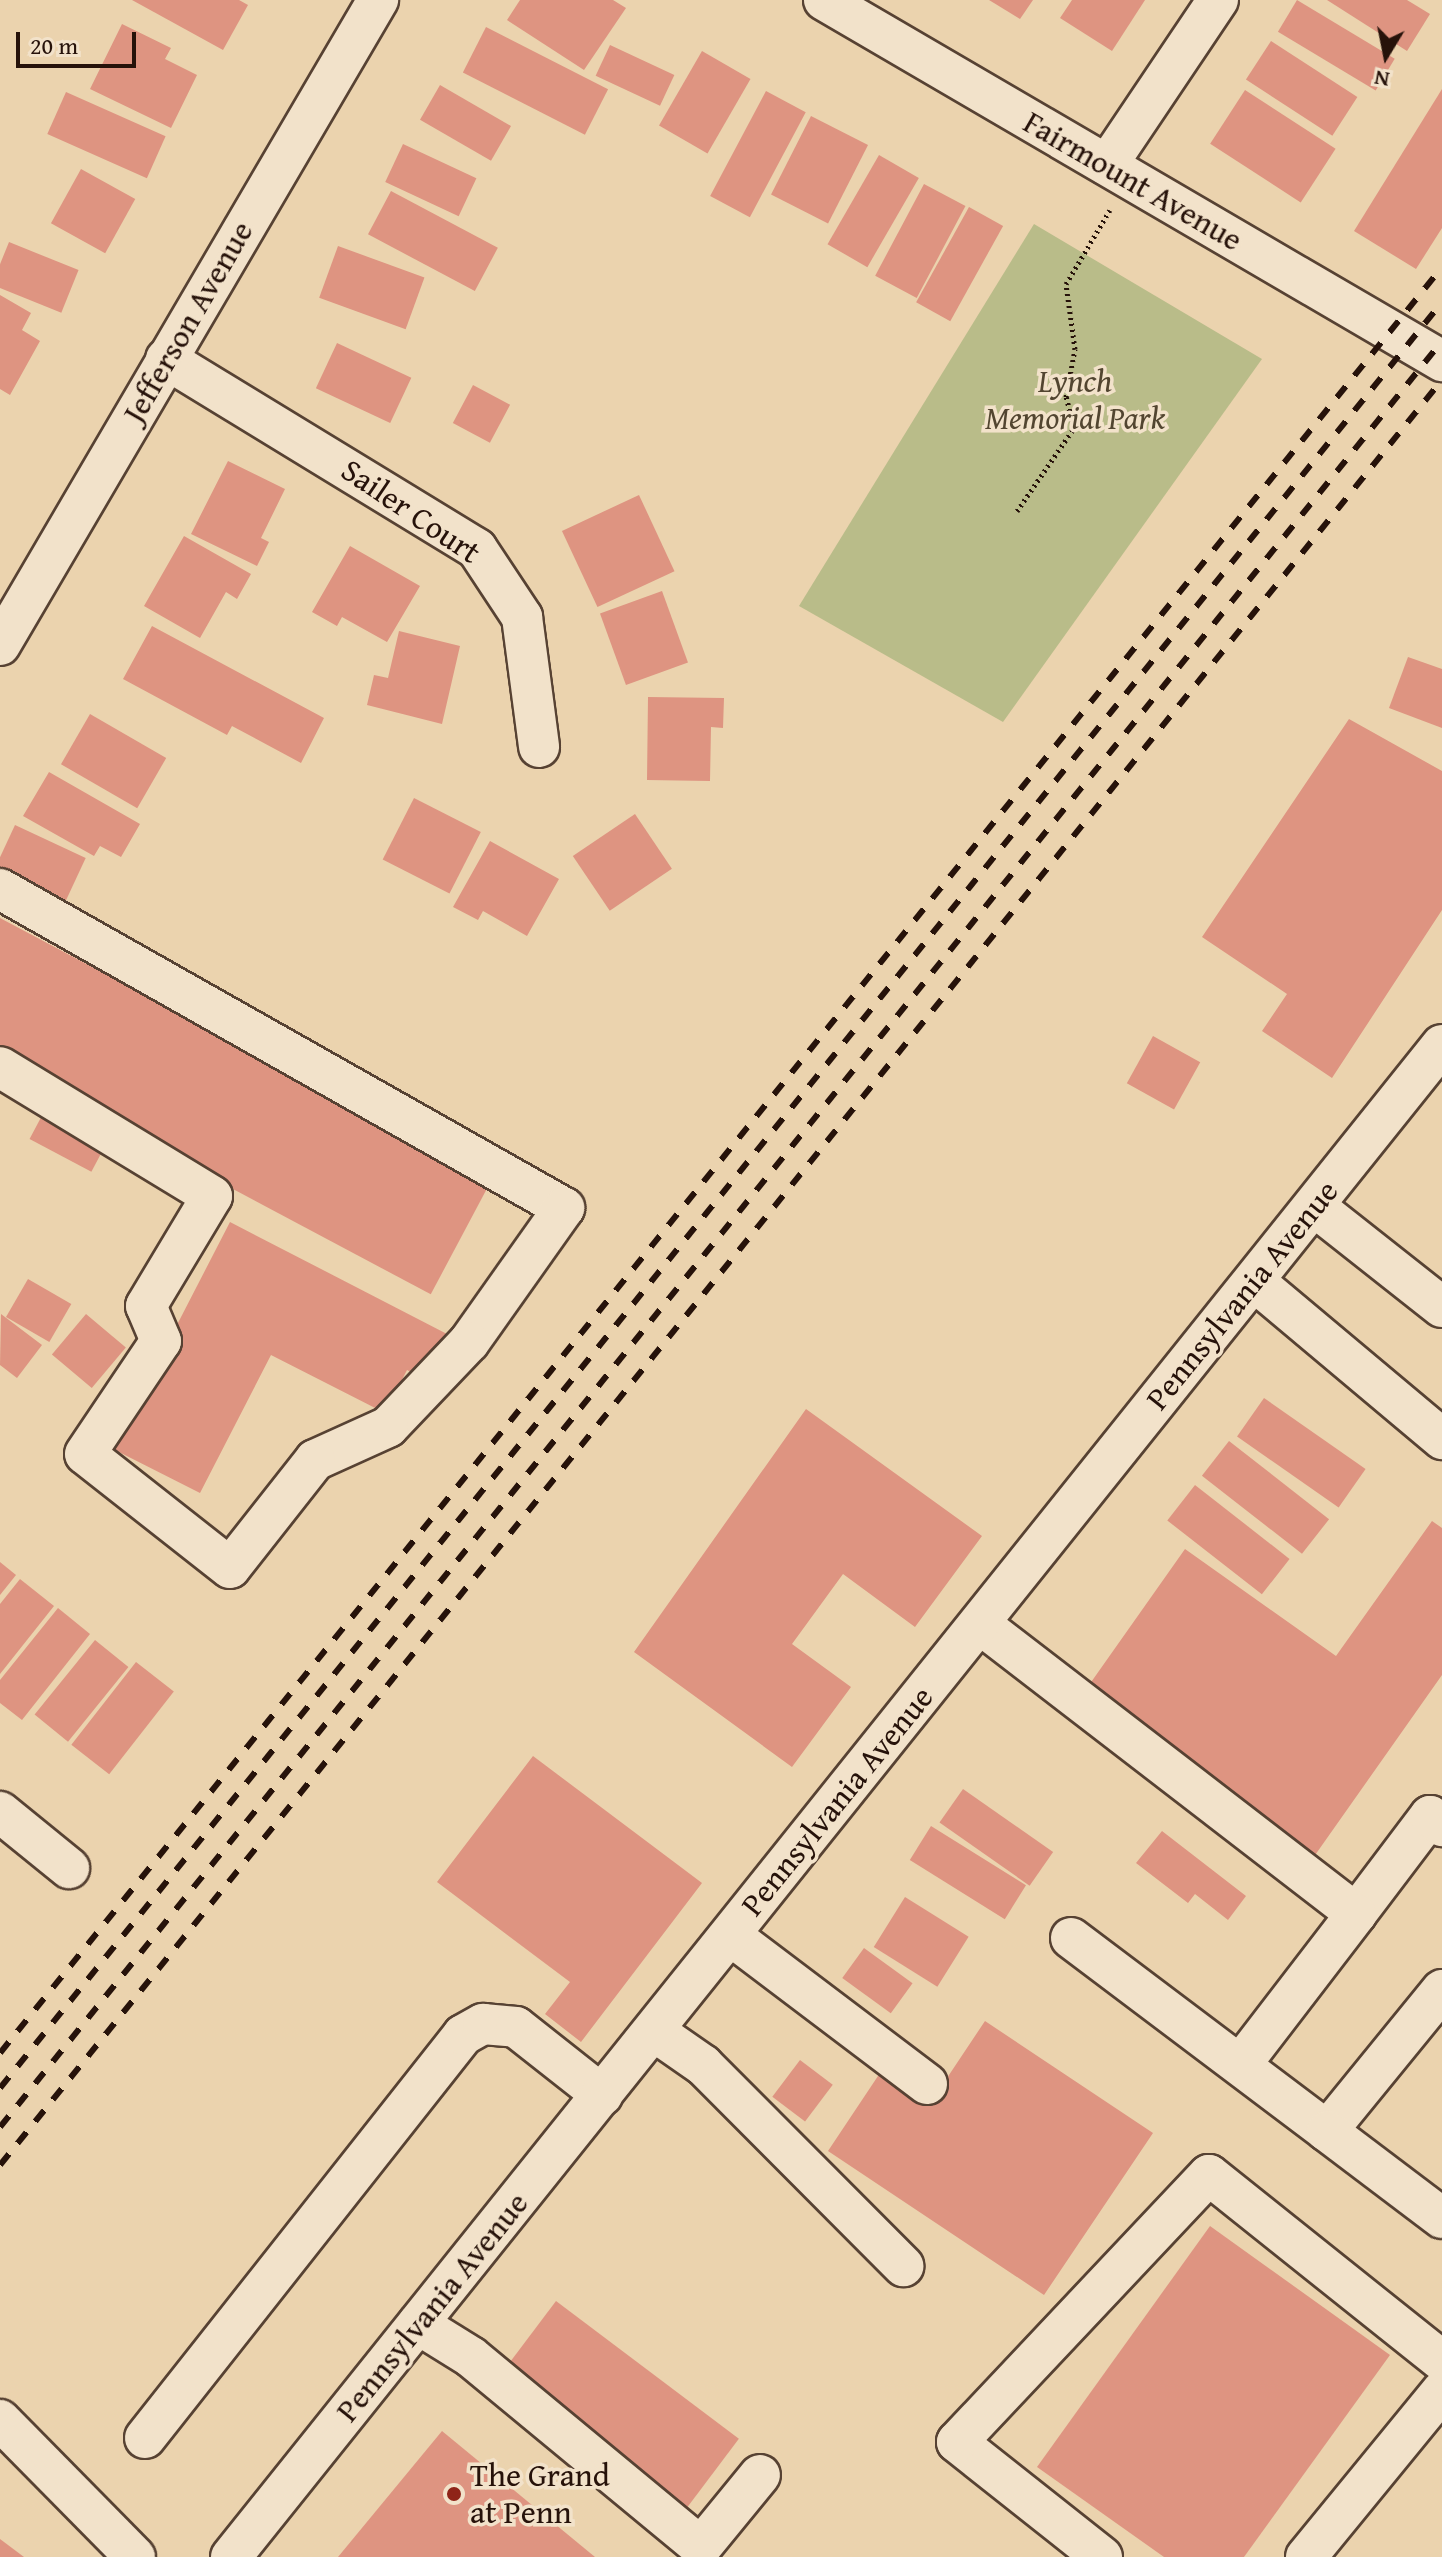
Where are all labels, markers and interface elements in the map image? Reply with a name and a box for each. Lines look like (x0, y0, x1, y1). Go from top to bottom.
scale bar (20, 16, 140, 66)
north arrow (1346, 16, 1426, 96)
text: 20 m (30, 28, 78, 63)
text: N (1372, 63, 1392, 97)
street label: Fairmount Avenue (1017, 103, 1249, 259)
street label: Jefferson Avenue (115, 214, 261, 430)
park label: Lynch Memorial Park (985, 363, 1165, 438)
street label: Sailer Court (334, 450, 488, 572)
street label: Pennsylvania Avenue (1138, 1173, 1346, 1417)
street label: Pennsylvania Avenue (733, 1679, 941, 1923)
street label: Pennsylvania Avenue (328, 2185, 536, 2429)
place label: The Grand at Penn (470, 2457, 610, 2532)
marker: The Grand at Penn (445, 2485, 463, 2503)

